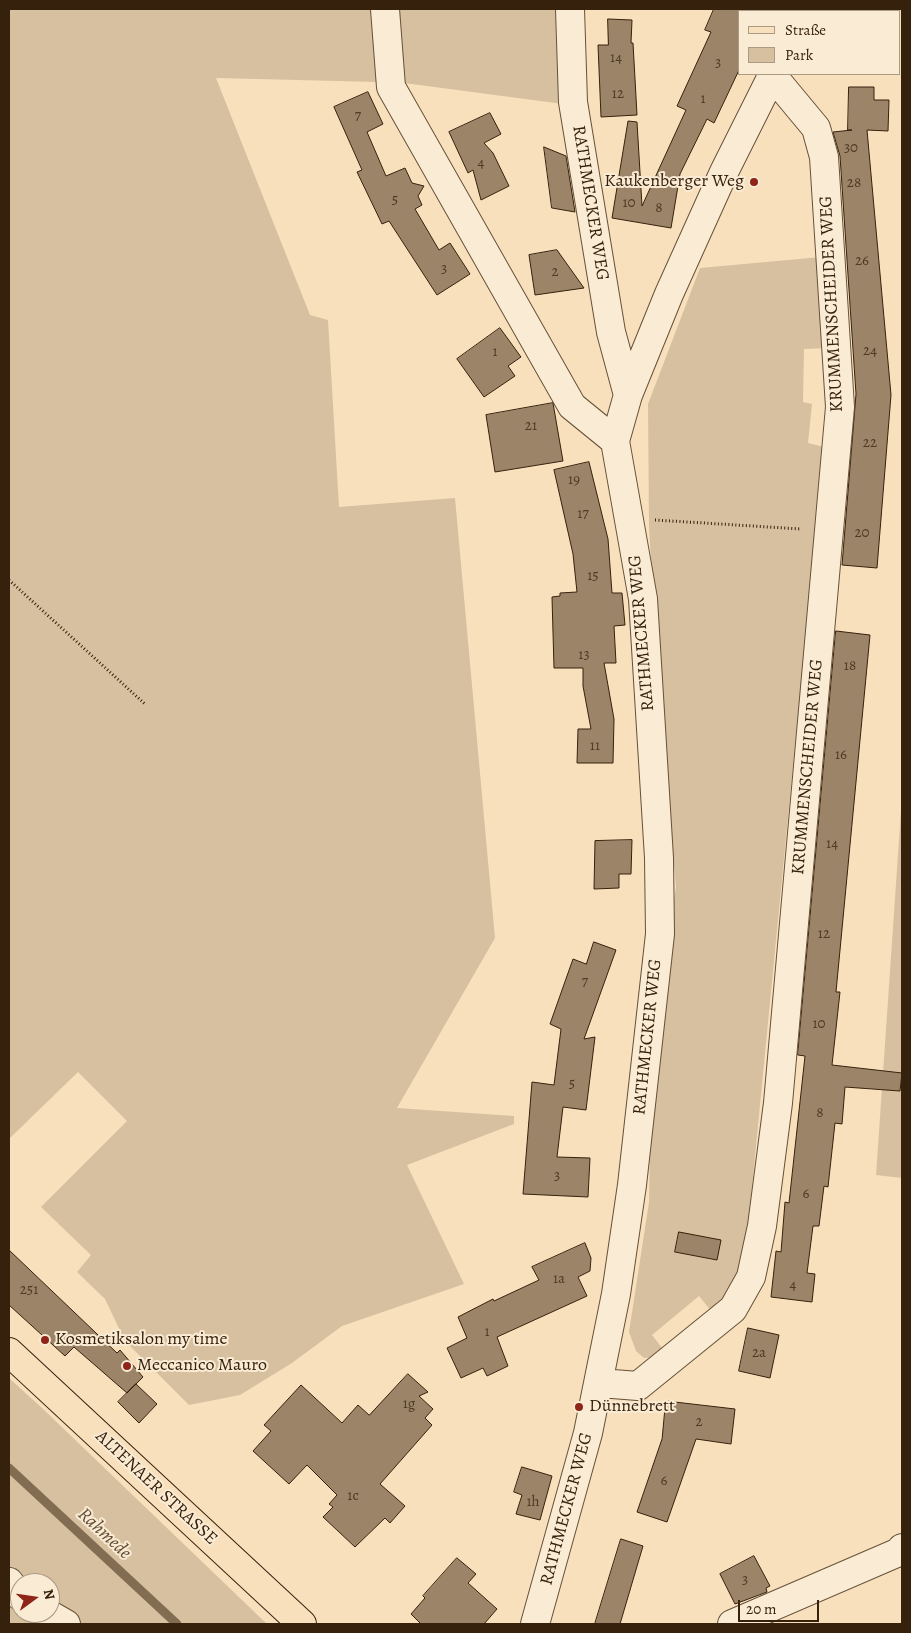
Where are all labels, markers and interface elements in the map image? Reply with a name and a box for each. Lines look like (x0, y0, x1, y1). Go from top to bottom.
legend (738, 10, 901, 75)
text: Straße (785, 20, 826, 40)
text: Park (785, 45, 813, 65)
house number: 14 (610, 49, 622, 67)
house number: 3 (715, 54, 721, 72)
house number: 12 (612, 85, 624, 103)
house number: 1 (700, 90, 706, 108)
house number: 7 (355, 107, 361, 125)
street label: RATHMECKER WEG (567, 124, 613, 282)
house number: 30 (844, 139, 858, 157)
house number: 4 (478, 154, 484, 172)
place label: Kaukenberger Weg (604, 171, 744, 193)
house number: 28 (847, 174, 861, 192)
marker: Kaukenberger Weg (748, 176, 760, 188)
house number: 5 (392, 191, 398, 209)
house number: 10 (622, 194, 636, 212)
street label: KRUMMENSCHEIDER WEG (816, 195, 848, 413)
house number: 8 (655, 199, 663, 217)
house number: 26 (855, 252, 869, 270)
house number: 3 (441, 260, 447, 278)
house number: 2 (551, 263, 559, 281)
house number: 24 (863, 342, 877, 360)
house number: 1 (492, 343, 498, 361)
house number: 21 (525, 417, 537, 435)
house number: 22 (863, 434, 877, 452)
house number: 19 (568, 471, 580, 489)
house number: 17 (577, 505, 589, 523)
house number: 20 (854, 524, 870, 542)
street label: RATHMECKER WEG (624, 554, 660, 712)
house number: 15 (587, 567, 599, 585)
house number: 13 (578, 646, 590, 664)
house number: 18 (844, 657, 856, 675)
street label: KRUMMENSCHEIDER WEG (788, 658, 828, 876)
house number: 11 (590, 737, 600, 755)
house number: 16 (835, 746, 847, 764)
house number: 14 (826, 835, 838, 853)
house number: 12 (818, 925, 830, 943)
street label: RATHMECKER WEG (629, 958, 667, 1116)
house number: 7 (582, 973, 588, 991)
house number: 10 (812, 1015, 826, 1033)
house number: 5 (569, 1075, 575, 1093)
house number: 8 (816, 1104, 824, 1122)
house number: 3 (554, 1167, 560, 1185)
house number: 6 (803, 1185, 809, 1203)
house number: 1a (553, 1270, 565, 1288)
house number: 4 (790, 1276, 796, 1294)
house number: 251 (20, 1281, 38, 1299)
house number: 1 (484, 1323, 490, 1341)
place label: Kosmetiksalon my time (55, 1329, 228, 1351)
marker: Kosmetiksalon my time (39, 1334, 51, 1346)
house number: 2a (752, 1344, 766, 1362)
place label: Meccanico Mauro (137, 1355, 267, 1377)
marker: Meccanico Mauro (121, 1360, 133, 1372)
house number: 1g (403, 1395, 415, 1413)
place label: Dünnebrett (589, 1396, 675, 1418)
marker: Dünnebrett (573, 1401, 585, 1413)
house number: 2 (695, 1413, 703, 1431)
street label: ALTENAER STRASSE (91, 1426, 221, 1550)
street label: RATHMECKER WEG (536, 1430, 598, 1588)
house number: 6 (661, 1472, 667, 1490)
house number: 1c (347, 1487, 359, 1505)
house number: 1h (526, 1493, 540, 1511)
water label: Rahmede (72, 1503, 136, 1565)
house number: 3 (742, 1571, 748, 1589)
north arrow (10, 1573, 60, 1623)
text: N (39, 1587, 60, 1602)
scale bar (741, 1590, 822, 1622)
text: 20 m (746, 1599, 777, 1619)

